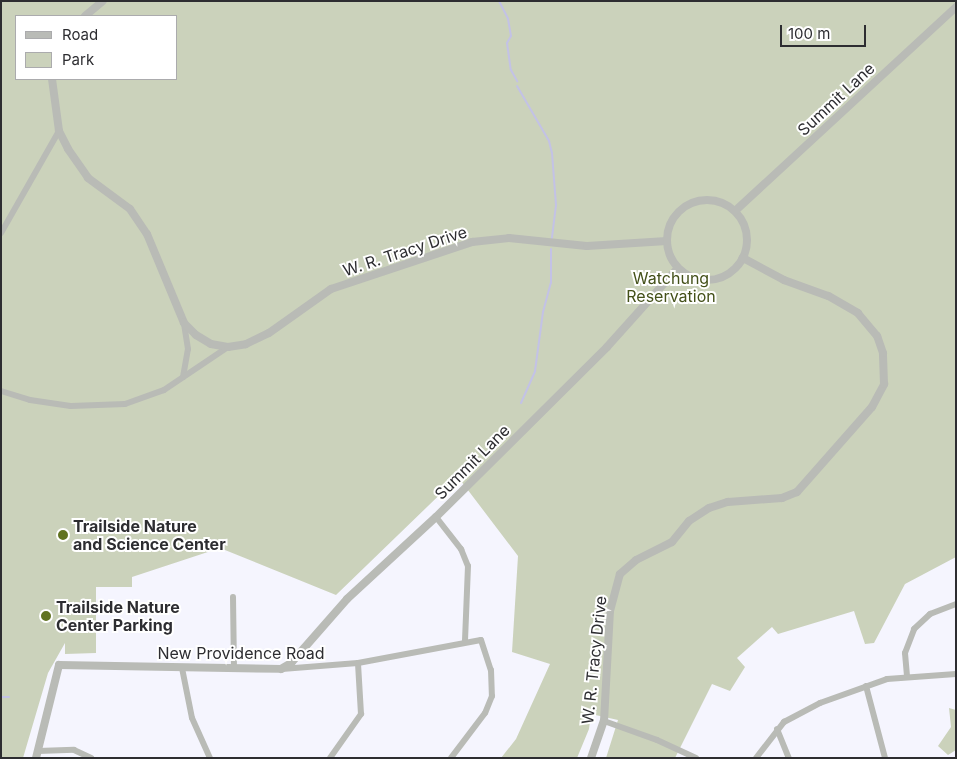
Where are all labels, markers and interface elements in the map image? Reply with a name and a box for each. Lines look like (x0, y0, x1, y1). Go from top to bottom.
legend (15, 15, 178, 80)
scale bar (782, 15, 868, 47)
text: 100 m (788, 24, 830, 43)
text: Road (62, 25, 98, 44)
text: Park (62, 50, 94, 69)
street label: Summit Lane (794, 58, 878, 140)
street label: W. R. Tracy Drive (341, 222, 469, 280)
park label: Watchung Reservation (626, 268, 716, 306)
street label: Summit Lane (431, 421, 513, 503)
place label: Trailside Nature and Science Center (73, 516, 226, 554)
marker: Trailside Nature and Science Center (57, 529, 69, 541)
street label: W. R. Tracy Drive (578, 595, 610, 725)
place label: Trailside Nature Center Parking (56, 597, 180, 635)
marker: Trailside Nature Center Parking (40, 610, 52, 622)
street label: New Providence Road (158, 643, 324, 663)

